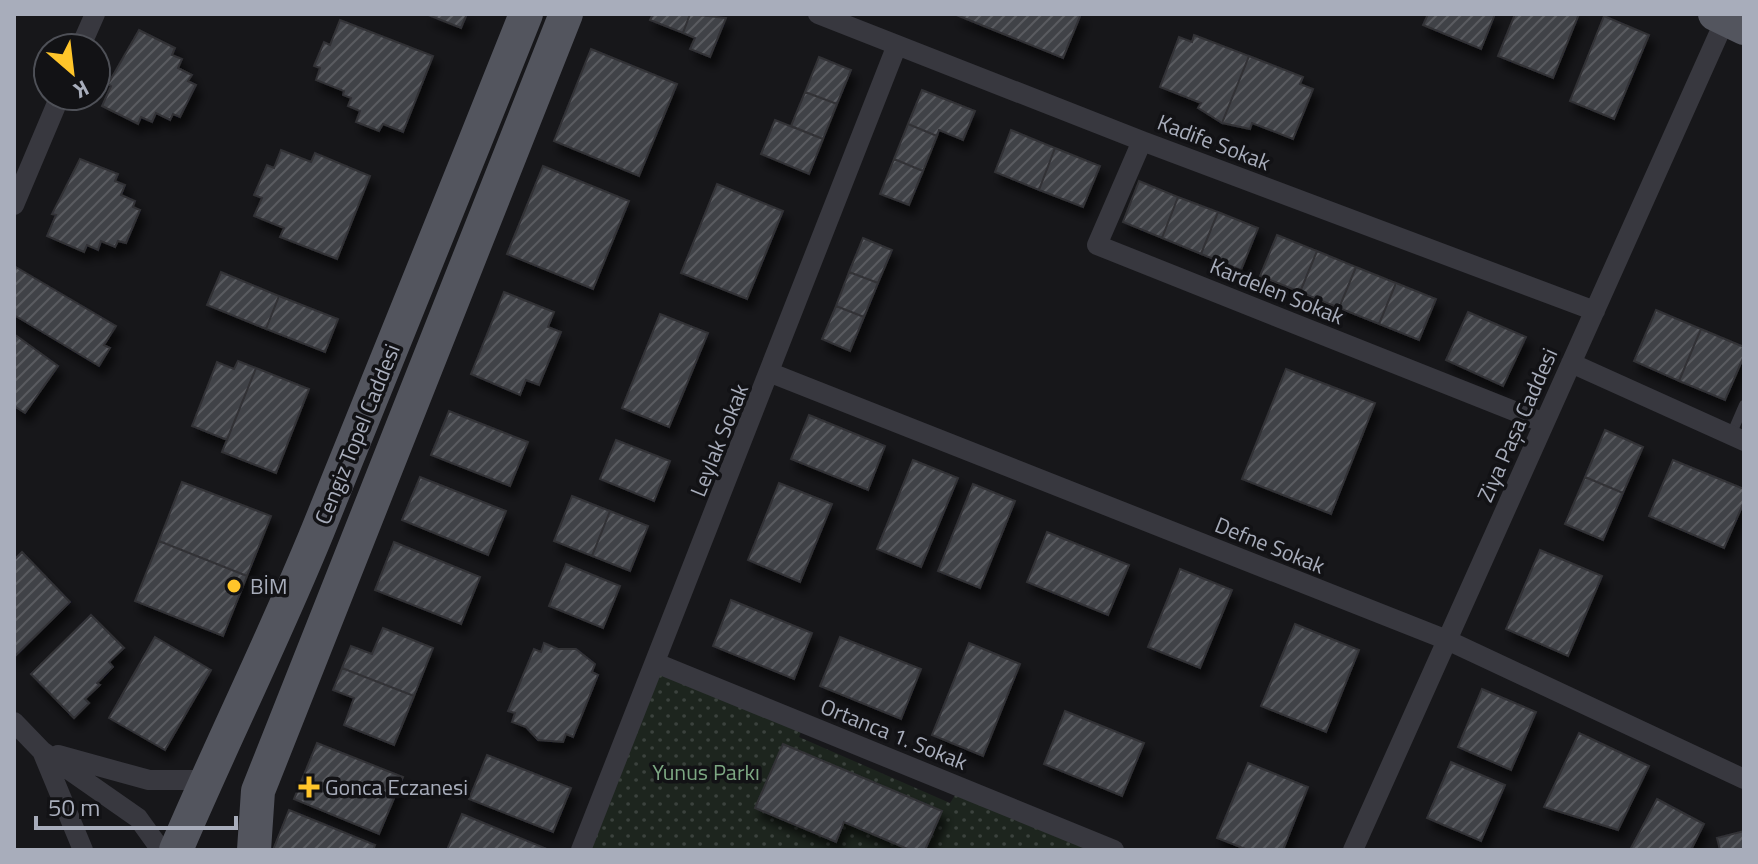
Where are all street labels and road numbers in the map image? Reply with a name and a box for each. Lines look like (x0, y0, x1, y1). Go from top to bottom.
street label: Kadife Sokak (1153, 105, 1276, 179)
street label: Kardelen Sokak (1205, 249, 1350, 334)
street label: Cengiz Topel Caddesi (305, 339, 409, 529)
street label: Ziya Paşa Caddesi (1468, 343, 1566, 507)
street label: Leylak Sokak (681, 378, 757, 502)
street label: Defne Sokak (1210, 508, 1331, 583)
street label: Ortanca 1. Sokak (815, 689, 973, 779)

